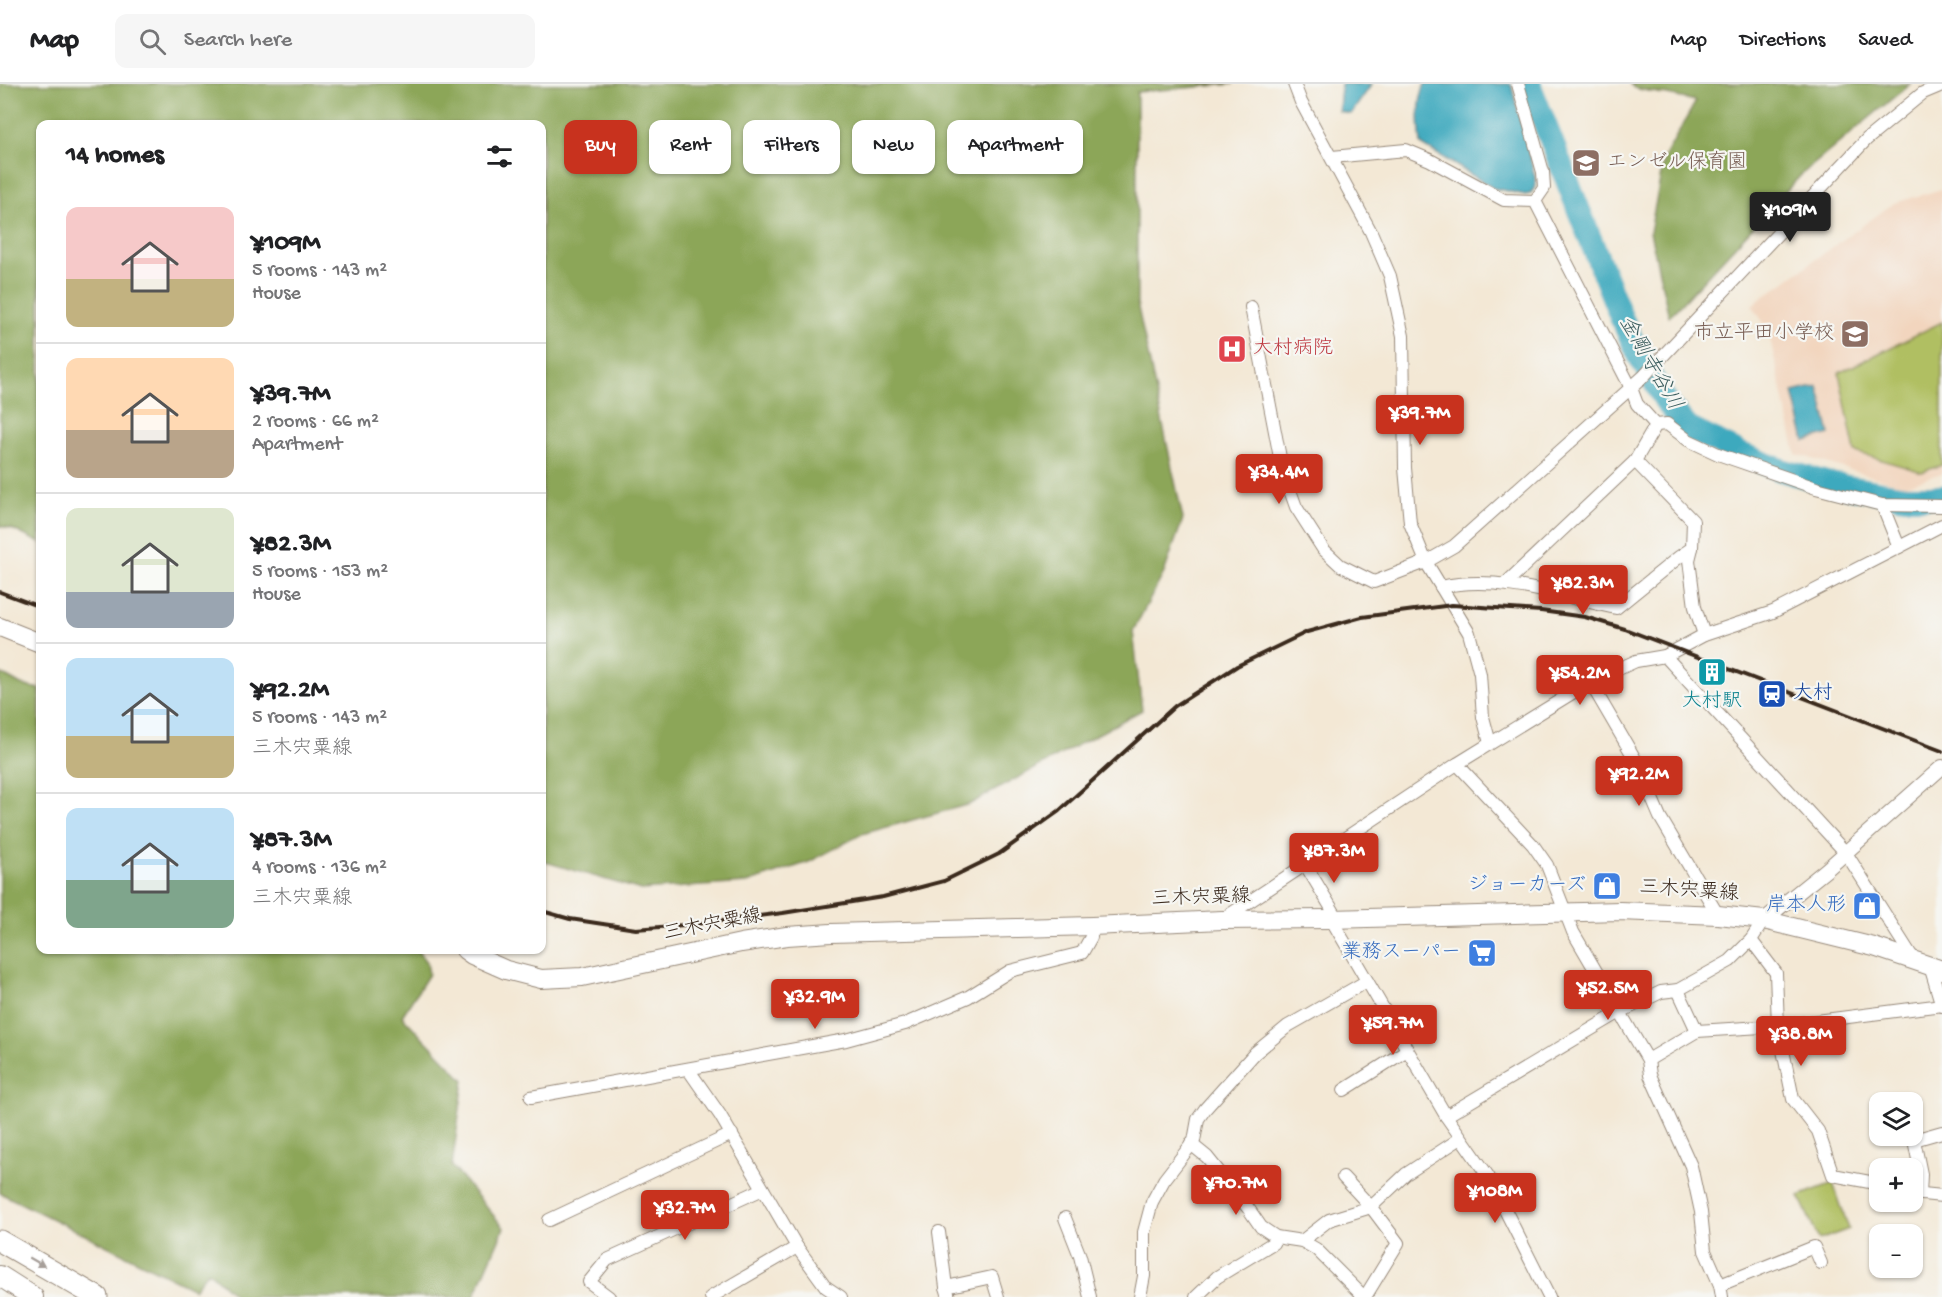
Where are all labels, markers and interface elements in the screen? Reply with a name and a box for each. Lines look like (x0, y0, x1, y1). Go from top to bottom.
search box (115, 14, 535, 68)
text: Map (30, 25, 79, 58)
icon: search (136, 25, 169, 58)
text: Search here (184, 28, 292, 54)
text: Map (1670, 29, 1707, 54)
text: Directions (1740, 29, 1825, 54)
text: Saved (1858, 29, 1912, 54)
chip: Buy (564, 120, 637, 174)
chip: Rent (649, 120, 731, 174)
chip: Filters (743, 120, 840, 174)
chip: New (852, 120, 935, 174)
chip: Apartment (947, 120, 1083, 174)
icon: filters (483, 140, 516, 173)
text: 14 homes (66, 141, 164, 172)
school or university icon: エンゼル保育園 (1570, 147, 1602, 179)
place label: エンゼル保育園 (1607, 150, 1747, 175)
pin: ¥109M (1748, 192, 1832, 243)
text: ¥109M (1764, 200, 1816, 223)
text: ¥109M (252, 229, 320, 260)
icon: home (114, 231, 186, 303)
text: 5 rooms · 143 m² (252, 260, 387, 283)
text: House (252, 283, 301, 306)
water label: 金剛寺谷川 (1612, 311, 1688, 416)
school or university icon: 市立平田小学校 (1839, 318, 1871, 350)
place label: 市立平田小学校 (1694, 322, 1834, 346)
hospital icon: 大村病院 (1216, 333, 1248, 365)
place label: 大村病院 (1253, 337, 1333, 361)
text: ¥39.7M (252, 380, 330, 411)
icon: home (114, 382, 186, 454)
pin: ¥39.7M (1371, 395, 1469, 446)
text: ¥39.7M (1390, 403, 1450, 426)
text: 2 rooms · 66 m² (252, 411, 379, 434)
text: Apartment (252, 434, 342, 457)
pin: ¥34.4M (1230, 454, 1328, 505)
text: ¥34.4M (1250, 462, 1308, 485)
text: ¥82.3M (252, 530, 331, 561)
icon: home (114, 532, 186, 604)
text: 5 rooms · 153 m² (252, 561, 388, 584)
pin: ¥82.3M (1534, 565, 1632, 616)
text: ¥82.3M (1553, 573, 1613, 596)
text: House (252, 584, 301, 607)
pin: ¥54.2M (1531, 655, 1629, 706)
building icon: 大村駅 (1696, 656, 1728, 688)
text: ¥54.2M (1550, 663, 1610, 686)
text: ¥92.2M (252, 676, 329, 707)
station icon: 大村 (1756, 678, 1788, 710)
icon: home (114, 682, 186, 754)
place label: 大村 (1793, 682, 1833, 706)
place label: 大村駅 (1682, 690, 1742, 714)
text: 5 rooms · 143 m² (252, 707, 387, 730)
text: 三木宍粟線 (252, 738, 352, 761)
pin: ¥92.2M (1590, 756, 1688, 807)
text: ¥92.2M (1609, 764, 1669, 787)
text: ¥87.3M (252, 826, 332, 857)
icon: home (114, 832, 186, 904)
pin: ¥87.3M (1285, 833, 1383, 884)
text: ¥87.3M (1303, 841, 1365, 864)
text: 4 rooms · 136 m² (252, 857, 387, 880)
shop icon: ジョーカーズ (1591, 870, 1623, 902)
place label: ジョーカーズ (1468, 874, 1586, 898)
street label: 三木宍粟線 (1638, 875, 1740, 907)
street label: 三木宍粟線 (1151, 884, 1251, 912)
text: 三木宍粟線 (252, 888, 352, 911)
shop icon: 岸本人形 (1851, 890, 1883, 922)
place label: 岸本人形 (1766, 893, 1846, 918)
street label: 三木宍粟線 (661, 903, 764, 947)
supermarket icon: 業務スーパー (1466, 937, 1498, 969)
place label: 業務スーパー (1342, 940, 1461, 965)
pin: ¥52.5M (1559, 970, 1657, 1021)
text: ¥52.5M (1578, 978, 1638, 1001)
pin: ¥32.9M (766, 979, 864, 1030)
text: ¥32.9M (785, 987, 845, 1010)
pin: ¥59.7M (1344, 1005, 1442, 1056)
text: ¥59.7M (1363, 1013, 1423, 1036)
pin: ¥38.8M (1752, 1016, 1850, 1067)
text: ¥38.8M (1770, 1024, 1832, 1047)
map controls (1869, 1092, 1923, 1278)
button: layers (1869, 1092, 1923, 1146)
button: + (1869, 1158, 1923, 1212)
pin: ¥70.7M (1187, 1165, 1285, 1216)
text: ¥70.7M (1205, 1173, 1267, 1196)
pin: ¥108M (1453, 1173, 1537, 1224)
text: ¥108M (1468, 1181, 1522, 1204)
pin: ¥32.7M (636, 1190, 734, 1241)
text: ¥32.7M (655, 1198, 715, 1221)
button: − (1869, 1224, 1923, 1278)
one-way arrow (29, 1257, 46, 1267)

